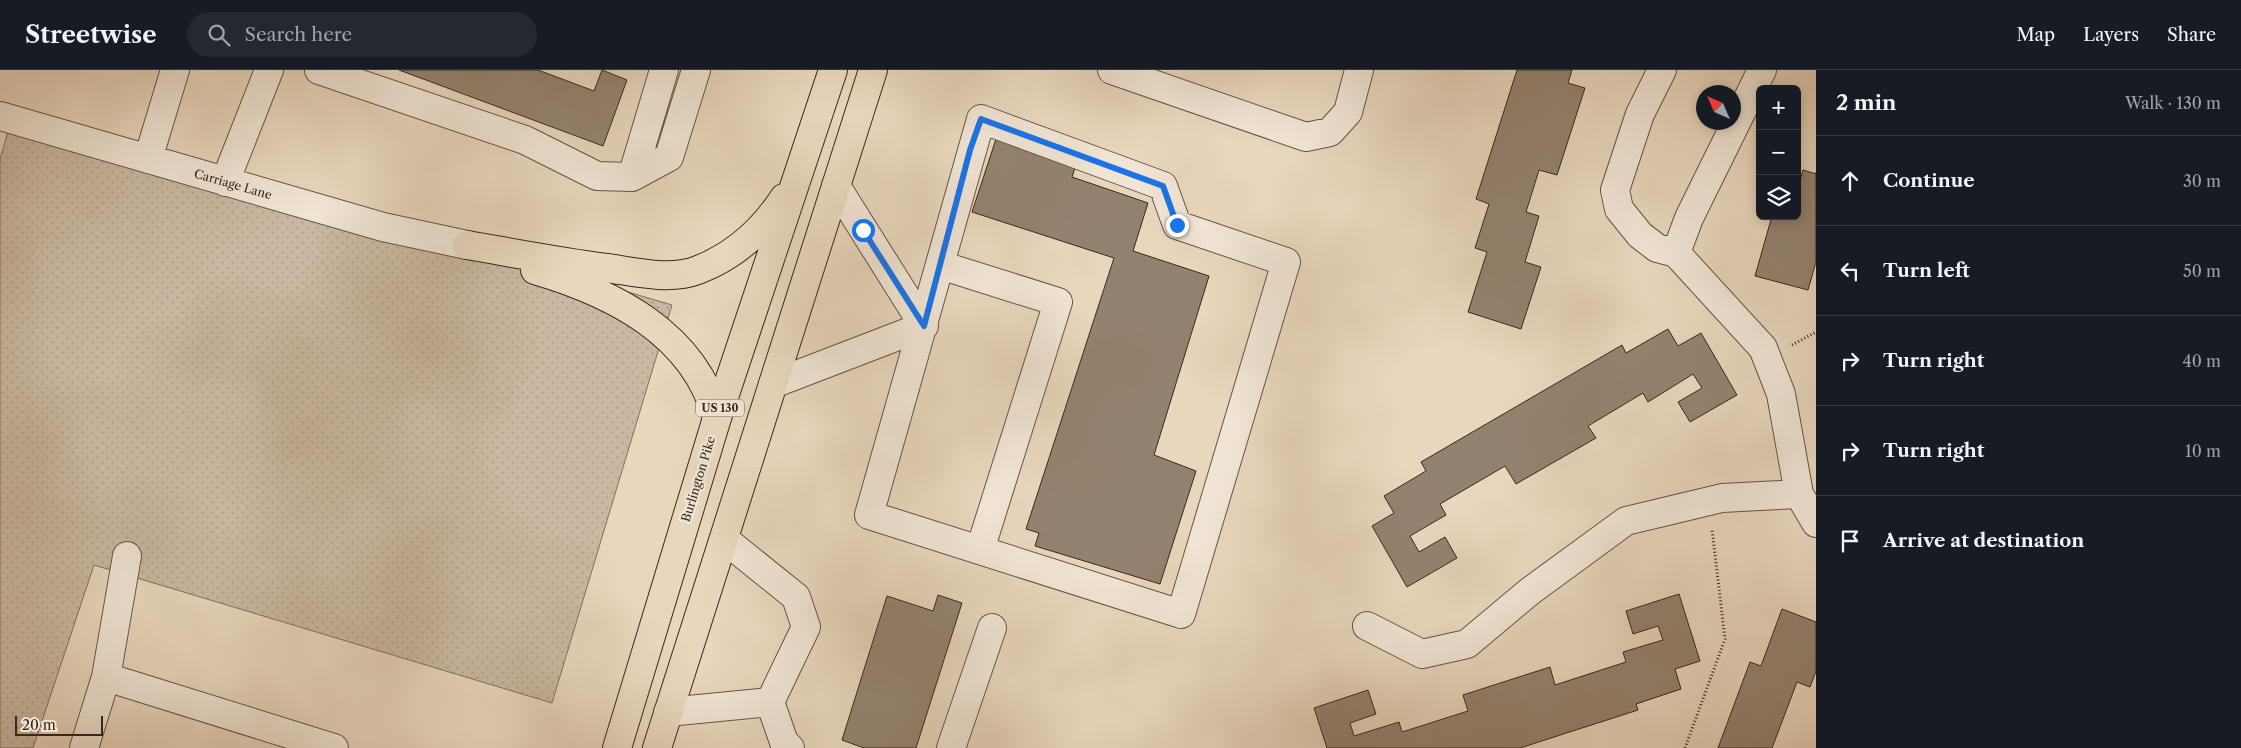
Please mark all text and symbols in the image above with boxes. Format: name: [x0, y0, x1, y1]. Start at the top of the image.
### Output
search box: [187, 12, 537, 57]
text: Streetwise: [25, 20, 157, 49]
icon: search: [205, 21, 233, 49]
text: Search here: [245, 23, 352, 46]
text: Map: [2017, 24, 2055, 46]
text: Layers: [2083, 24, 2139, 46]
text: Share: [2167, 24, 2216, 46]
north arrow: [1696, 85, 1741, 130]
map controls: [1756, 85, 1801, 220]
button: +: [1756, 85, 1801, 130]
text: 2 min: [1836, 90, 1896, 115]
text: Walk · 130 m: [2125, 93, 2221, 113]
button: −: [1756, 130, 1801, 175]
street label: Carriage Lane: [192, 166, 274, 202]
icon: ahead: [1836, 167, 1864, 195]
text: Continue: [1883, 169, 1975, 192]
text: 30 m: [2183, 171, 2221, 191]
button: layers: [1756, 175, 1801, 220]
route end: [1166, 214, 1189, 237]
route start: [852, 219, 875, 242]
icon: left: [1836, 257, 1864, 285]
text: Turn left: [1883, 259, 1970, 282]
text: 50 m: [2183, 261, 2221, 281]
icon: right: [1836, 347, 1864, 375]
text: Turn right: [1883, 349, 1984, 372]
text: 40 m: [2182, 351, 2221, 371]
road number: US 130: [696, 399, 744, 416]
street label: Burlington Pike: [678, 434, 718, 524]
icon: right: [1836, 437, 1864, 465]
text: Turn right: [1883, 439, 1984, 462]
text: 10 m: [2185, 441, 2221, 461]
icon: arrive: [1836, 527, 1864, 555]
text: Arrive at destination: [1883, 529, 2084, 552]
scale bar: [15, 713, 102, 736]
text: 20 m: [22, 716, 56, 734]

